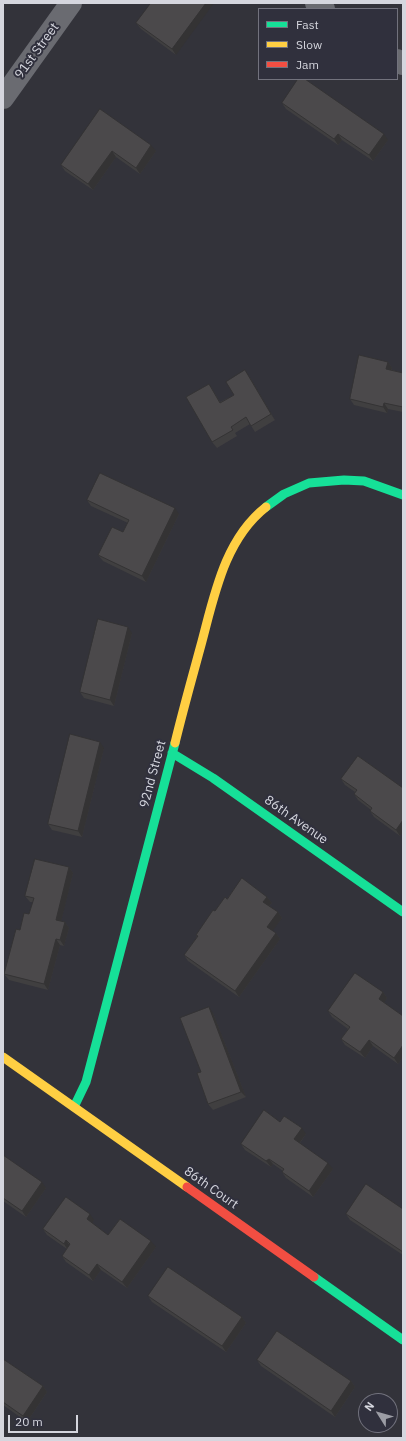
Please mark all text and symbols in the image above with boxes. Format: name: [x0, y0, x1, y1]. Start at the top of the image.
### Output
legend: [258, 8, 398, 80]
text: Fast: [296, 17, 319, 32]
street label: 91st Street: [12, 20, 62, 82]
text: Slow: [296, 37, 322, 52]
text: Jam: [296, 57, 319, 72]
street label: 92nd Street: [137, 739, 169, 809]
street label: 86th Avenue: [261, 792, 331, 848]
street label: 86th Court: [181, 1164, 241, 1212]
north arrow: [358, 1393, 398, 1433]
text: N: [361, 1399, 377, 1414]
scale bar: [10, 1407, 80, 1433]
text: 20 m: [15, 1414, 43, 1429]

